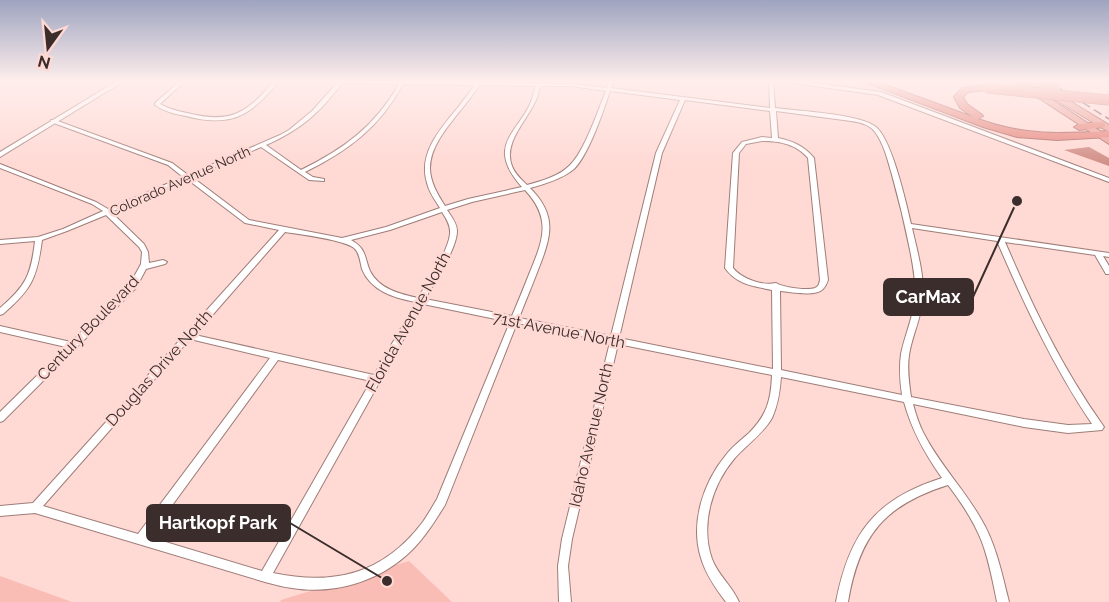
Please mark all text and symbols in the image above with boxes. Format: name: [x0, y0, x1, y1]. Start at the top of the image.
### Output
north arrow: [18, 18, 78, 78]
text: N: [36, 51, 53, 73]
street label: Colorado Avenue North: [107, 143, 253, 219]
street label: Florida Avenue North: [362, 249, 454, 395]
street label: Century Boulevard: [33, 272, 143, 384]
callout: CarMax: [884, 279, 973, 315]
text: CarMax: [896, 286, 961, 307]
street label: Douglas Drive North: [102, 306, 216, 430]
street label: 71st Avenue North: [491, 308, 627, 352]
street label: Idaho Avenue North: [565, 361, 617, 509]
callout: Hartkopf Park: [147, 505, 290, 541]
text: Hartkopf Park: [159, 512, 278, 533]

